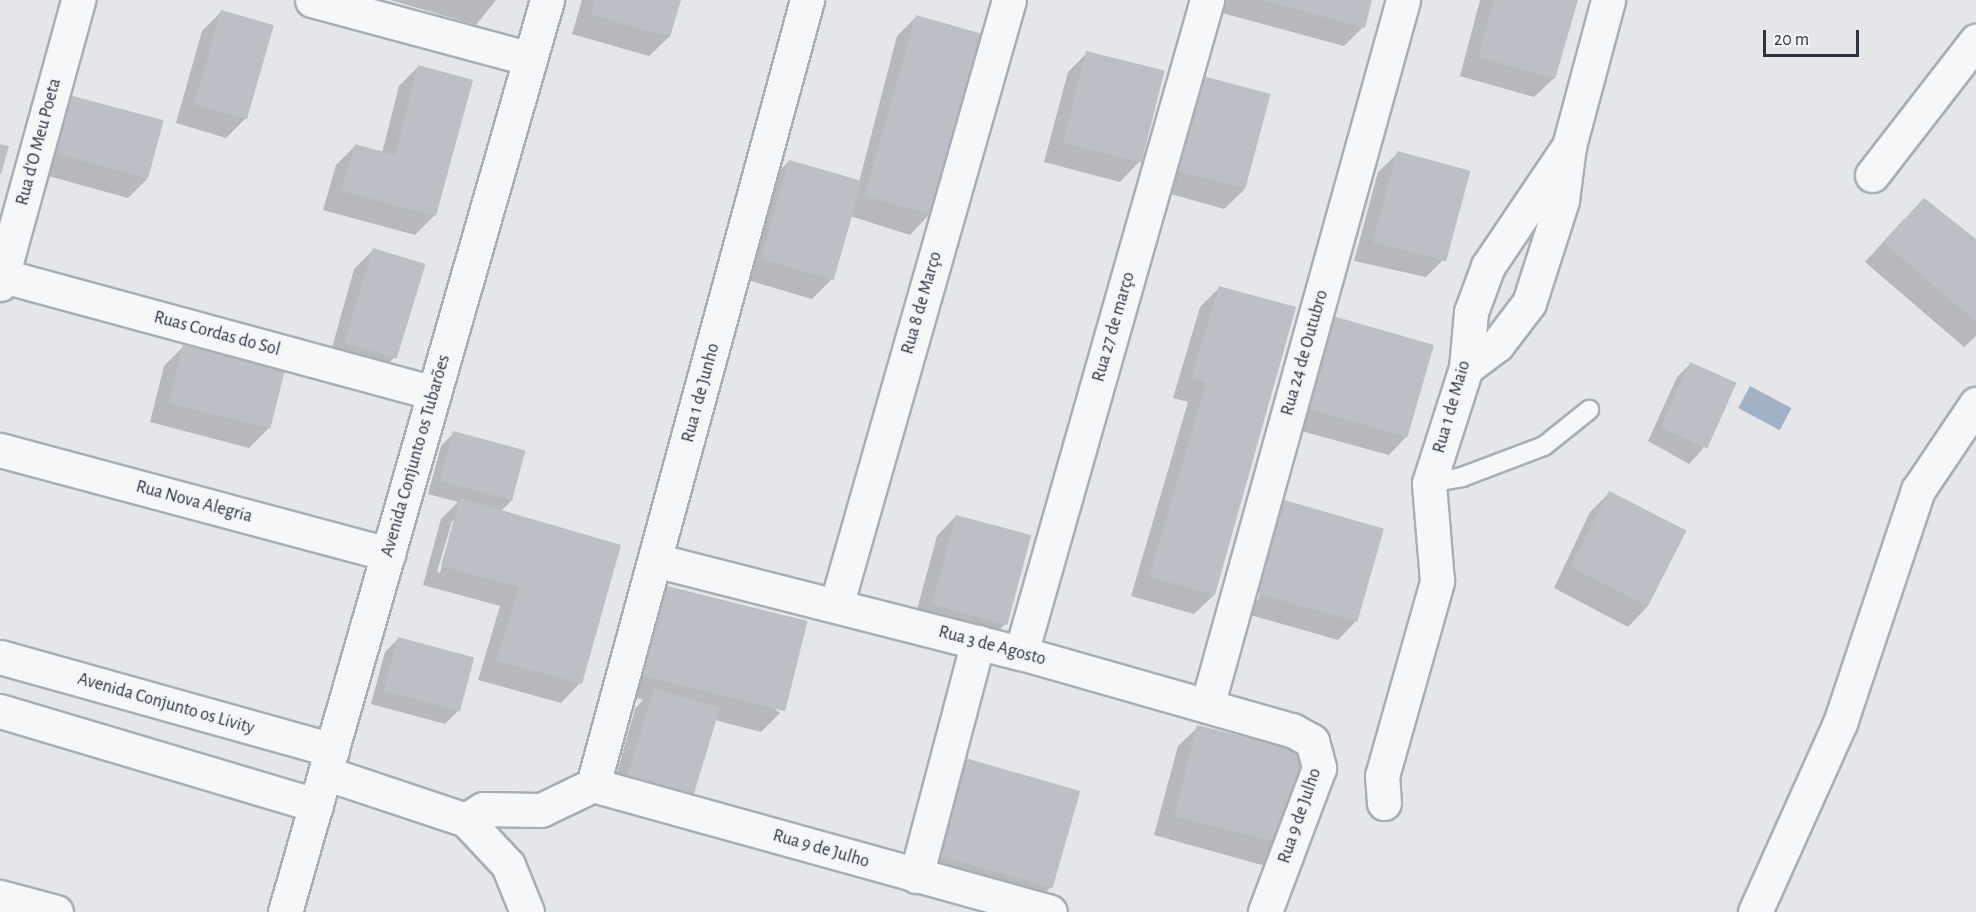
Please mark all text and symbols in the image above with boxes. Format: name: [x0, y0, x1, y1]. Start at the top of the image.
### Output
scale bar: [1766, 18, 1862, 56]
text: 20 m: [1774, 31, 1809, 49]
street label: Rua d'O Meu Poeta: [12, 76, 66, 208]
street label: Rua 8 de Março: [897, 249, 947, 357]
street label: Rua 27 de março: [1088, 269, 1140, 385]
street label: Rua 24 de Outubro: [1277, 288, 1333, 418]
street label: Ruas Cordas do Sol: [151, 307, 283, 361]
street label: Rua 1 de Junho: [677, 341, 725, 445]
street label: Avenida Conjunto os Tubarões: [377, 352, 455, 560]
street label: Rua 1 de Maio: [1428, 358, 1476, 456]
street label: Rua Nova Alegria: [134, 476, 254, 528]
street label: Rua 3 de Agosto: [936, 621, 1048, 671]
street label: Avenida Conjunto os Livity: [75, 668, 257, 740]
street label: Rua 9 de Julho: [1274, 766, 1326, 866]
street label: Rua 9 de Julho: [770, 825, 872, 873]

